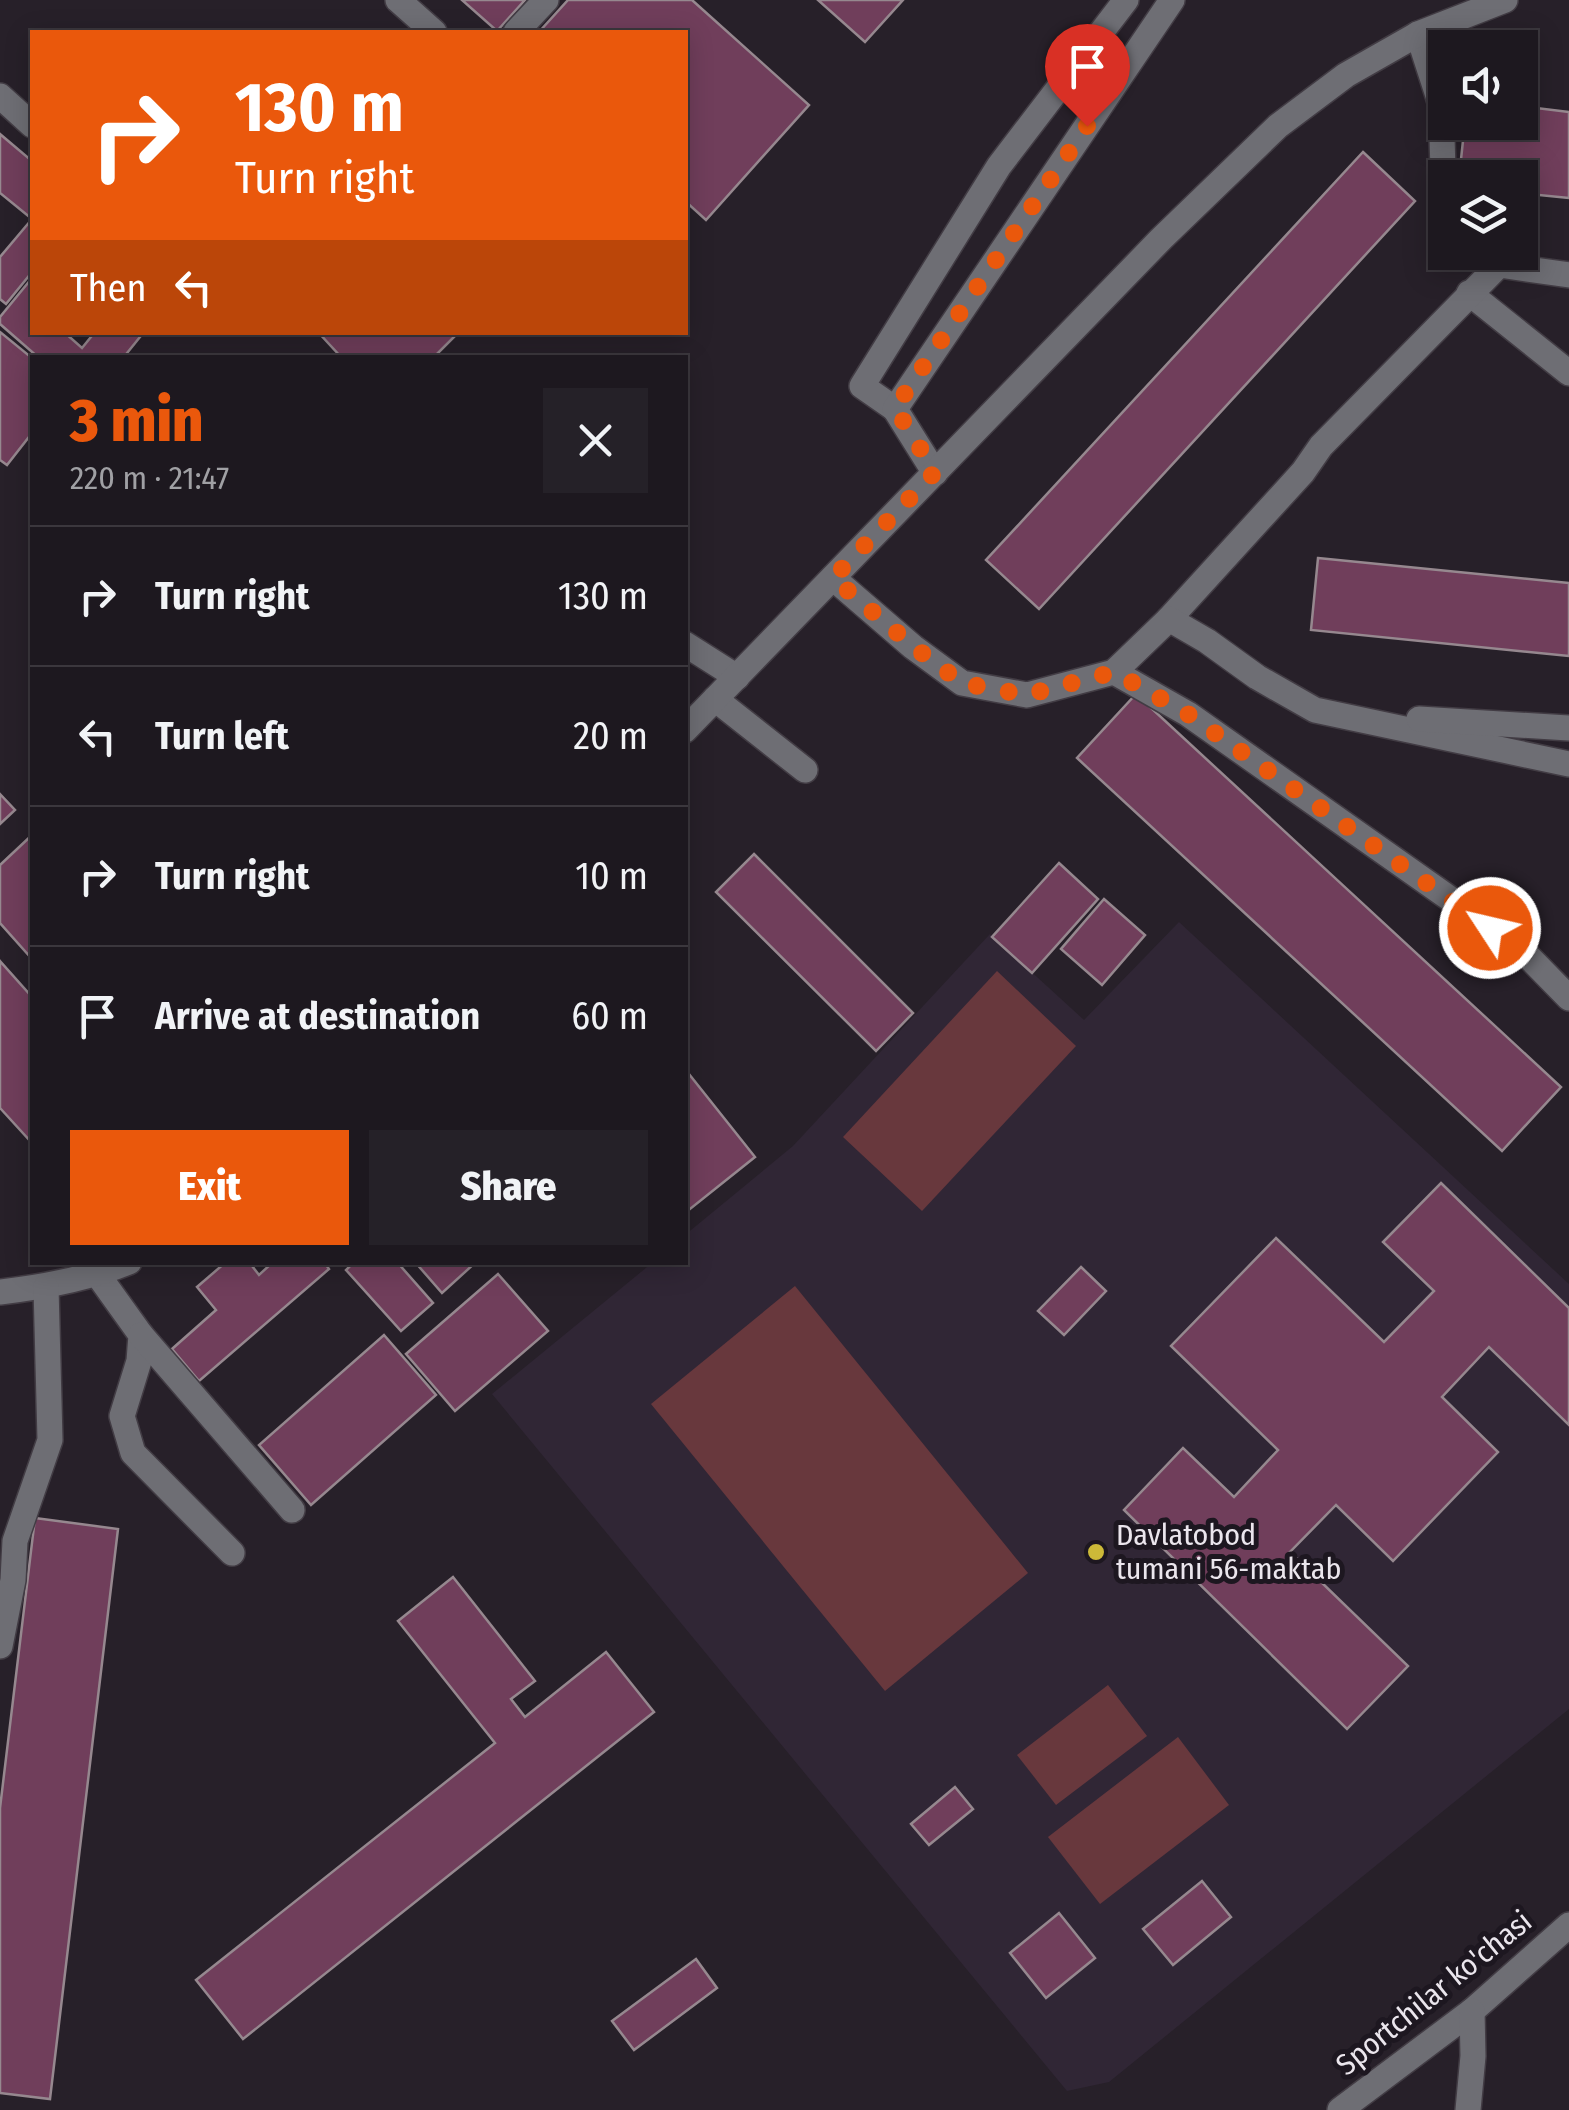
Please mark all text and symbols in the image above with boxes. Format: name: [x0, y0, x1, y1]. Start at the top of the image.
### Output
pin: [1045, 24, 1130, 127]
map controls: [1428, 30, 1538, 270]
button: sound: [1428, 30, 1538, 140]
icon: arrive: [1060, 39, 1115, 94]
text: 130 m: [235, 66, 404, 150]
icon: right: [70, 70, 200, 200]
text: Turn right: [235, 151, 414, 205]
button: layers: [1428, 160, 1538, 270]
icon: left: [166, 260, 221, 315]
text: Then: [70, 265, 146, 311]
text: 3 min: [70, 385, 203, 457]
button: close: [543, 388, 648, 493]
text: 220 m · 21:47: [70, 459, 229, 497]
icon: right: [70, 569, 125, 624]
text: Turn right: [155, 573, 309, 619]
text: 130 m: [558, 573, 648, 619]
icon: left: [70, 709, 125, 764]
text: Turn left: [155, 713, 289, 759]
text: 20 m: [573, 713, 648, 759]
icon: right: [70, 849, 125, 904]
text: Turn right: [155, 853, 309, 899]
text: 10 m: [575, 853, 648, 899]
position arrow: [1438, 876, 1542, 980]
icon: arrive: [70, 989, 125, 1044]
text: Arrive at destination: [155, 993, 480, 1039]
text: 60 m: [571, 993, 648, 1039]
button: Exit: [70, 1130, 349, 1245]
button: Share: [369, 1130, 648, 1245]
place label: Davlatobod tumani 56-maktab: [1116, 1517, 1341, 1587]
marker: Davlatobod tumani 56-maktab: [1085, 1541, 1107, 1563]
street label: Sportchilar ko'chasi: [1329, 1903, 1539, 2083]

